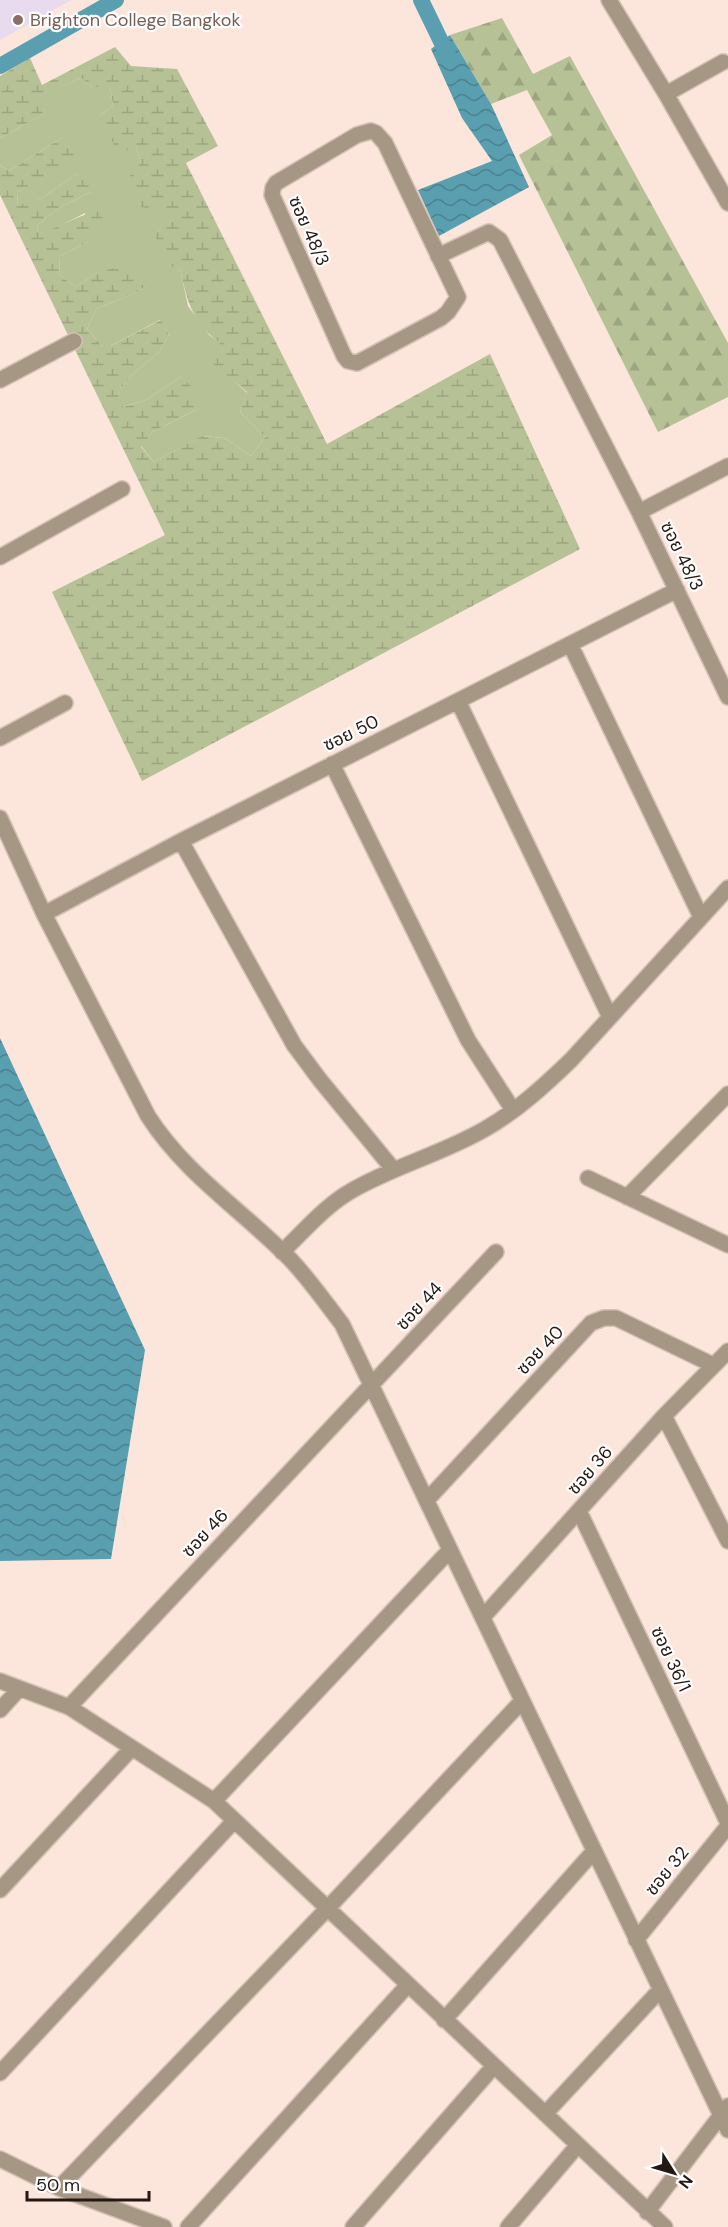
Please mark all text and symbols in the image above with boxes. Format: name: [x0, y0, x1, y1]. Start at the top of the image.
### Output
place label: Brighton College Bangkok: [30, 8, 241, 32]
marker: Brighton College Bangkok: [11, 13, 25, 27]
street label: ซอย 48/3: [283, 192, 335, 270]
street label: ซอย 48/3: [655, 517, 709, 595]
street label: ซอย 50: [319, 709, 383, 757]
street label: ซอย 44: [391, 1277, 447, 1335]
street label: ซอย 40: [511, 1320, 569, 1380]
street label: ซอย 36: [562, 1440, 618, 1500]
street label: ซอย 46: [176, 1504, 234, 1562]
street label: ซอย 36/1: [645, 1622, 697, 1696]
street label: ซอย 32: [640, 1841, 694, 1901]
north arrow: [644, 2143, 704, 2203]
scale bar: [27, 2164, 148, 2202]
text: N: [674, 2171, 697, 2193]
text: 50 m: [36, 2173, 80, 2197]

